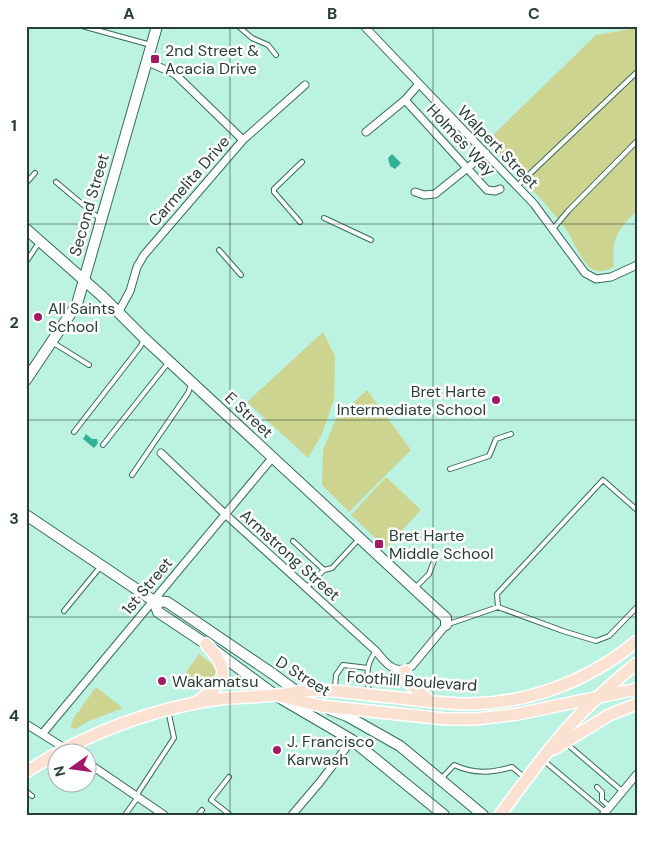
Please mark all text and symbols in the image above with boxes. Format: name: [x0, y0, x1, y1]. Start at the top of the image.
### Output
text: A: [123, 3, 135, 24]
text: B: [327, 3, 337, 24]
text: C: [528, 3, 540, 24]
place label: 2nd Street & Acacia Drive: [165, 40, 259, 79]
marker: 2nd Street & Acacia Drive: [149, 53, 161, 65]
street label: Holmes Way: [422, 99, 500, 181]
street label: Walpert Street: [453, 101, 543, 193]
text: 1: [11, 115, 17, 136]
street label: Carmelita Drive: [144, 131, 234, 231]
street label: Second Street: [64, 151, 114, 259]
place label: All Saints School: [48, 298, 115, 337]
marker: All Saints School: [32, 311, 44, 323]
text: 2: [9, 312, 19, 333]
place label: Bret Harte Intermediate School: [337, 381, 486, 420]
street label: E Street: [220, 387, 278, 443]
marker: Bret Harte Intermediate School: [490, 394, 502, 406]
street label: Armstrong Street: [236, 505, 344, 605]
text: 3: [9, 508, 19, 529]
place label: Bret Harte Middle School: [389, 525, 493, 564]
marker: Bret Harte Middle School: [373, 538, 385, 550]
street label: 1st Street: [117, 553, 177, 619]
street label: D Street: [272, 651, 334, 701]
street label: Foothill Boulevard: [346, 666, 478, 696]
place label: Wakamatsu: [172, 671, 258, 692]
marker: Wakamatsu: [156, 675, 168, 687]
text: 4: [9, 705, 19, 726]
place label: J. Francisco Karwash: [287, 731, 374, 770]
north arrow: [48, 744, 98, 794]
marker: J. Francisco Karwash: [271, 744, 283, 756]
text: N: [49, 764, 69, 778]

